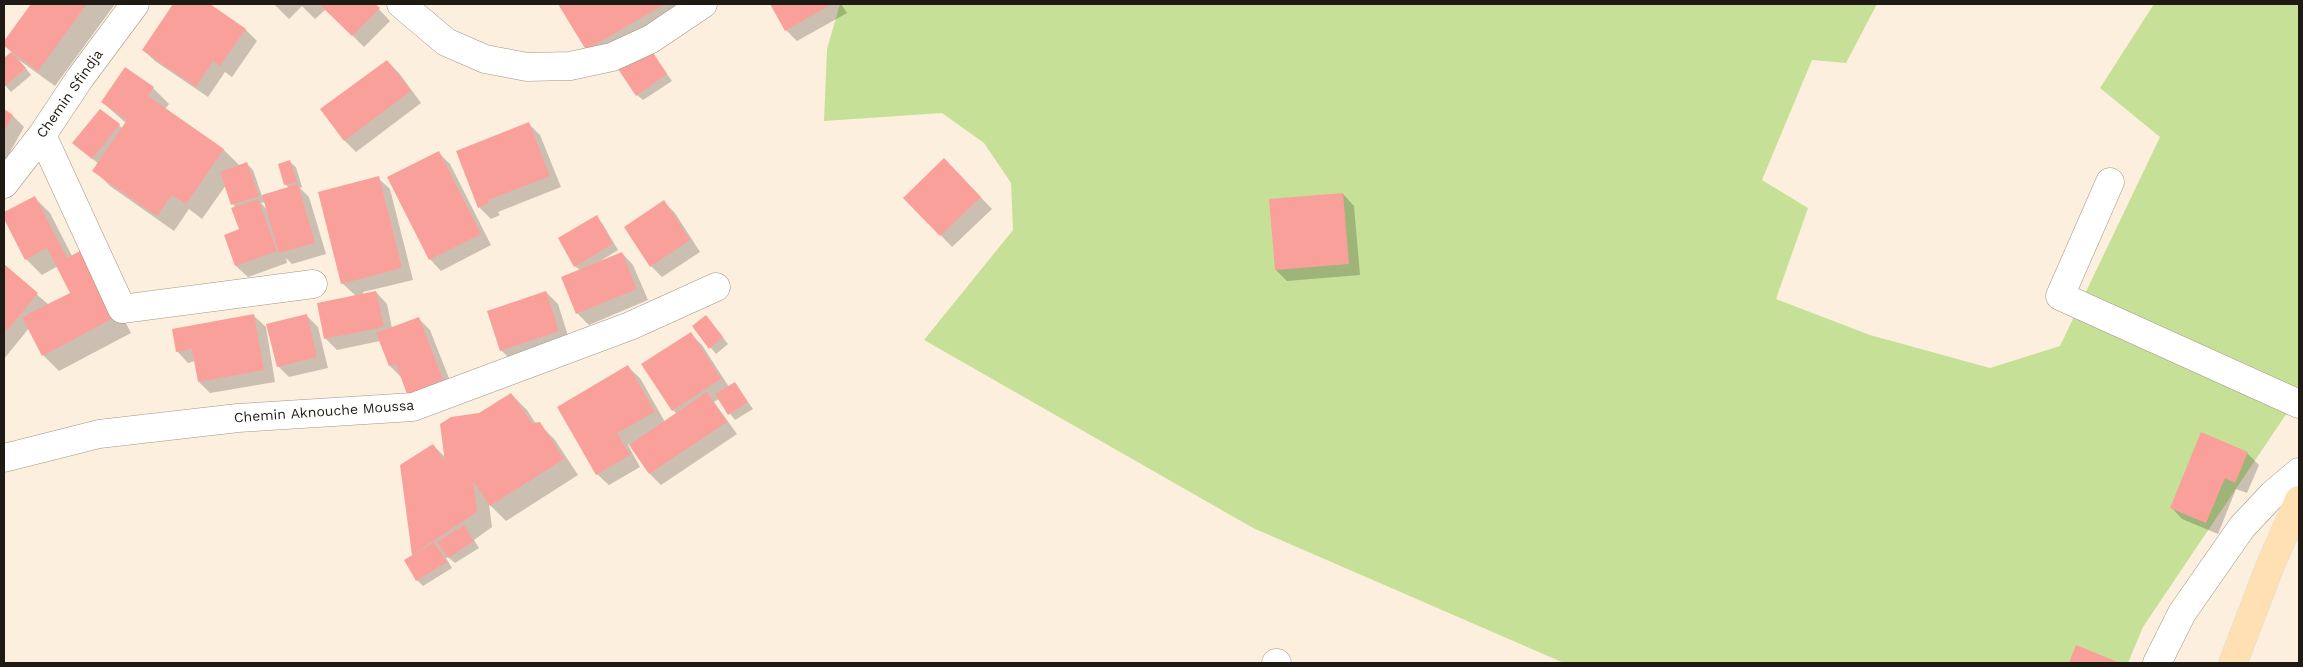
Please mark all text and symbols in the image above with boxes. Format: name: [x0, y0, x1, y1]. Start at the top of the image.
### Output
street label: Chemin Sfindja: [33, 47, 107, 141]
street label: Chemin Aknouche Moussa: [233, 397, 415, 427]

